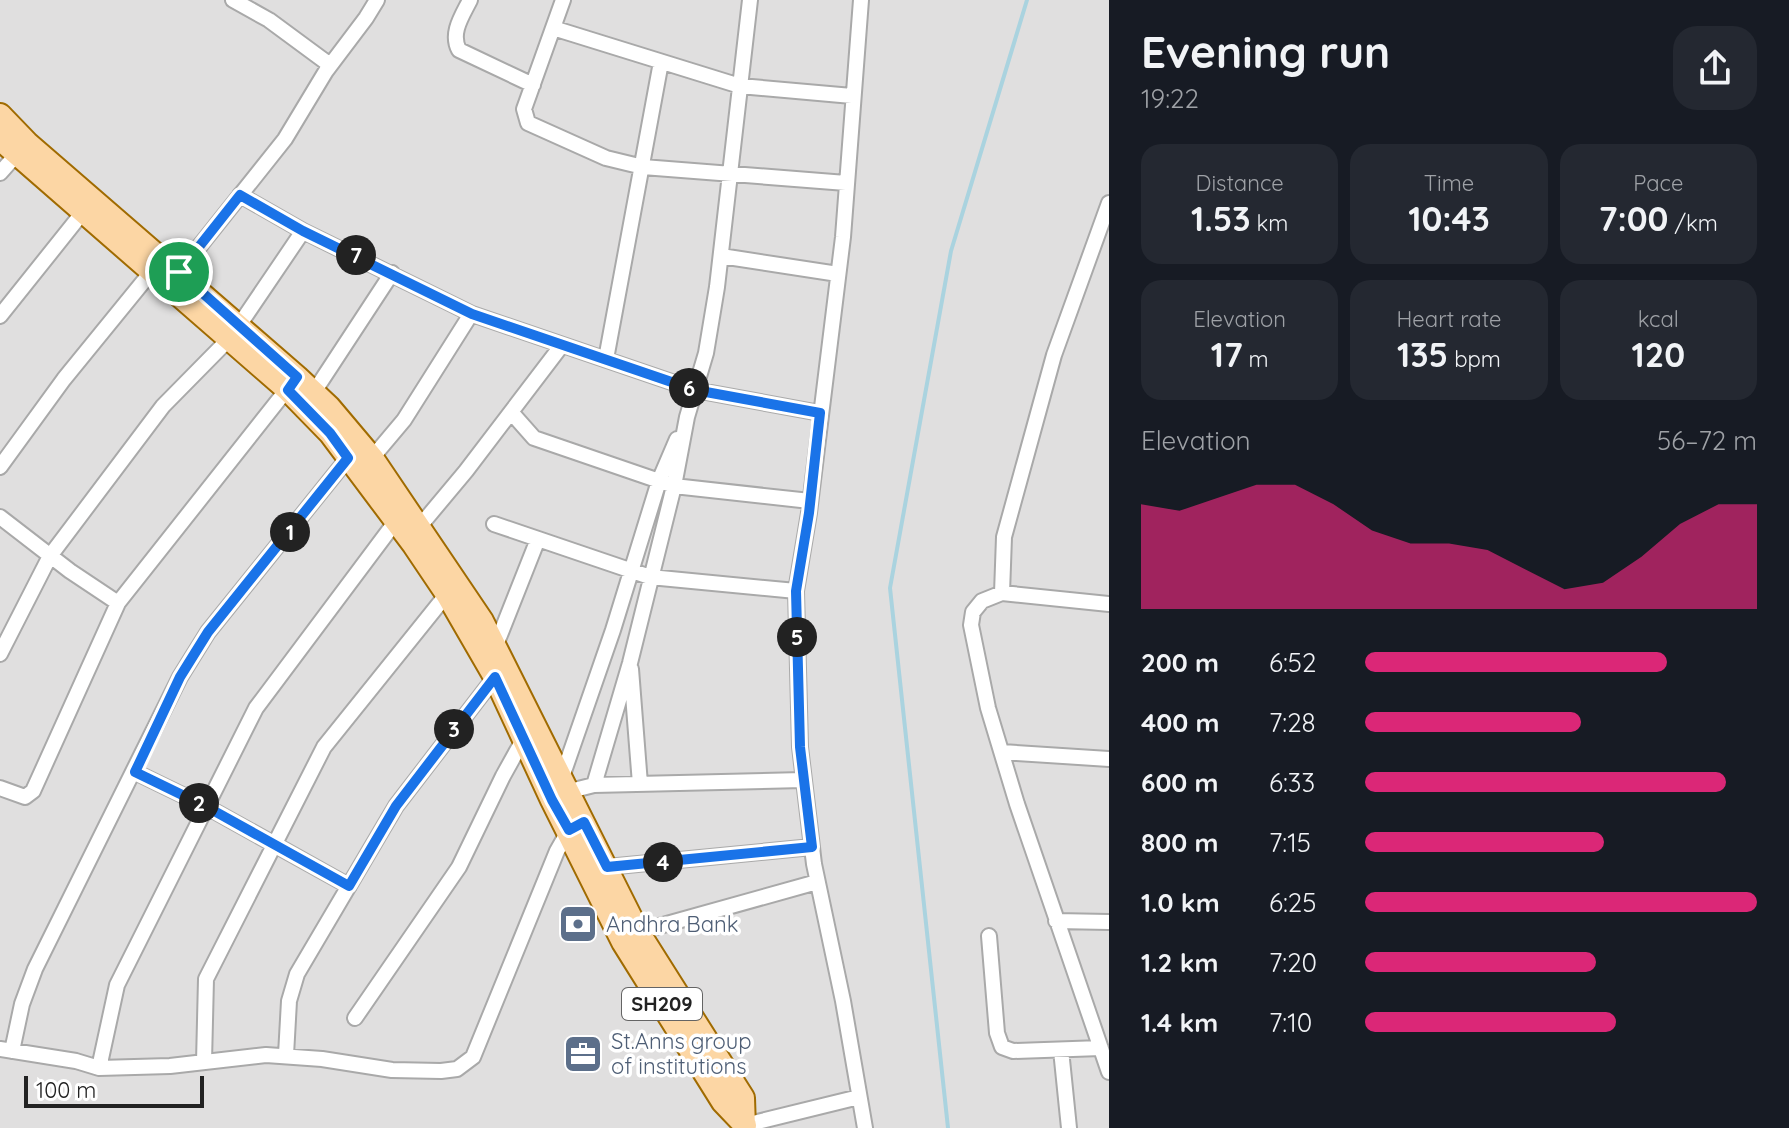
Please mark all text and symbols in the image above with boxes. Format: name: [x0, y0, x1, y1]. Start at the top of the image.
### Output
text: Evening run: [1141, 24, 1390, 79]
button: share: [1673, 26, 1757, 110]
text: 19:22: [1141, 82, 1199, 115]
text: Distance: [1196, 169, 1284, 197]
text: Time: [1424, 169, 1474, 197]
text: Pace: [1633, 169, 1683, 197]
text: 1.53: [1191, 197, 1251, 240]
text: 10:43: [1408, 197, 1490, 240]
text: 7:00: [1599, 197, 1669, 240]
text: km: [1251, 209, 1288, 237]
text: /km: [1669, 209, 1718, 237]
pin: 7: [336, 235, 376, 275]
pin: [145, 238, 213, 306]
text: 7: [350, 241, 362, 269]
icon: arrive: [157, 250, 201, 294]
text: Elevation: [1193, 305, 1286, 333]
text: Heart rate: [1397, 305, 1501, 333]
text: kcal: [1638, 305, 1679, 333]
text: 17: [1211, 333, 1243, 376]
text: 135: [1397, 333, 1448, 376]
text: 120: [1632, 333, 1685, 376]
text: m: [1243, 345, 1269, 373]
text: bpm: [1448, 345, 1501, 373]
pin: 6: [669, 368, 709, 408]
text: 6: [683, 374, 695, 402]
text: Elevation: [1141, 424, 1251, 457]
text: 56–72 m: [1657, 424, 1757, 457]
pin: 1: [270, 512, 310, 552]
text: 1: [286, 518, 294, 546]
pin: 5: [777, 617, 817, 657]
text: 5: [791, 623, 803, 651]
text: 200 m: [1141, 646, 1219, 679]
text: 6:52: [1269, 646, 1316, 679]
text: 400 m: [1141, 706, 1219, 739]
text: 7:28: [1269, 706, 1316, 739]
pin: 3: [434, 709, 474, 749]
text: 3: [448, 715, 460, 743]
text: 600 m: [1141, 766, 1219, 799]
text: 6:33: [1269, 766, 1315, 799]
pin: 2: [179, 783, 219, 823]
text: 2: [193, 789, 205, 817]
text: 800 m: [1141, 826, 1218, 859]
text: 7:15: [1269, 826, 1311, 859]
pin: 4: [643, 842, 683, 882]
text: 4: [657, 848, 669, 876]
text: 1.0 km: [1141, 886, 1220, 919]
text: 6:25: [1269, 886, 1316, 919]
bank icon: Andhra Bank: [557, 903, 599, 945]
place label: Andhra Bank: [606, 910, 738, 938]
text: 1.2 km: [1141, 946, 1218, 979]
text: 7:20: [1269, 946, 1317, 979]
road number: SH209: [622, 988, 702, 1020]
text: 1.4 km: [1141, 1006, 1218, 1039]
text: 7:10: [1269, 1006, 1312, 1039]
place label: St.Anns group of institutions: [611, 1027, 752, 1080]
office icon: St.Anns group of institutions: [562, 1033, 604, 1075]
scale bar: [24, 1072, 204, 1108]
text: 100 m: [36, 1076, 96, 1104]

